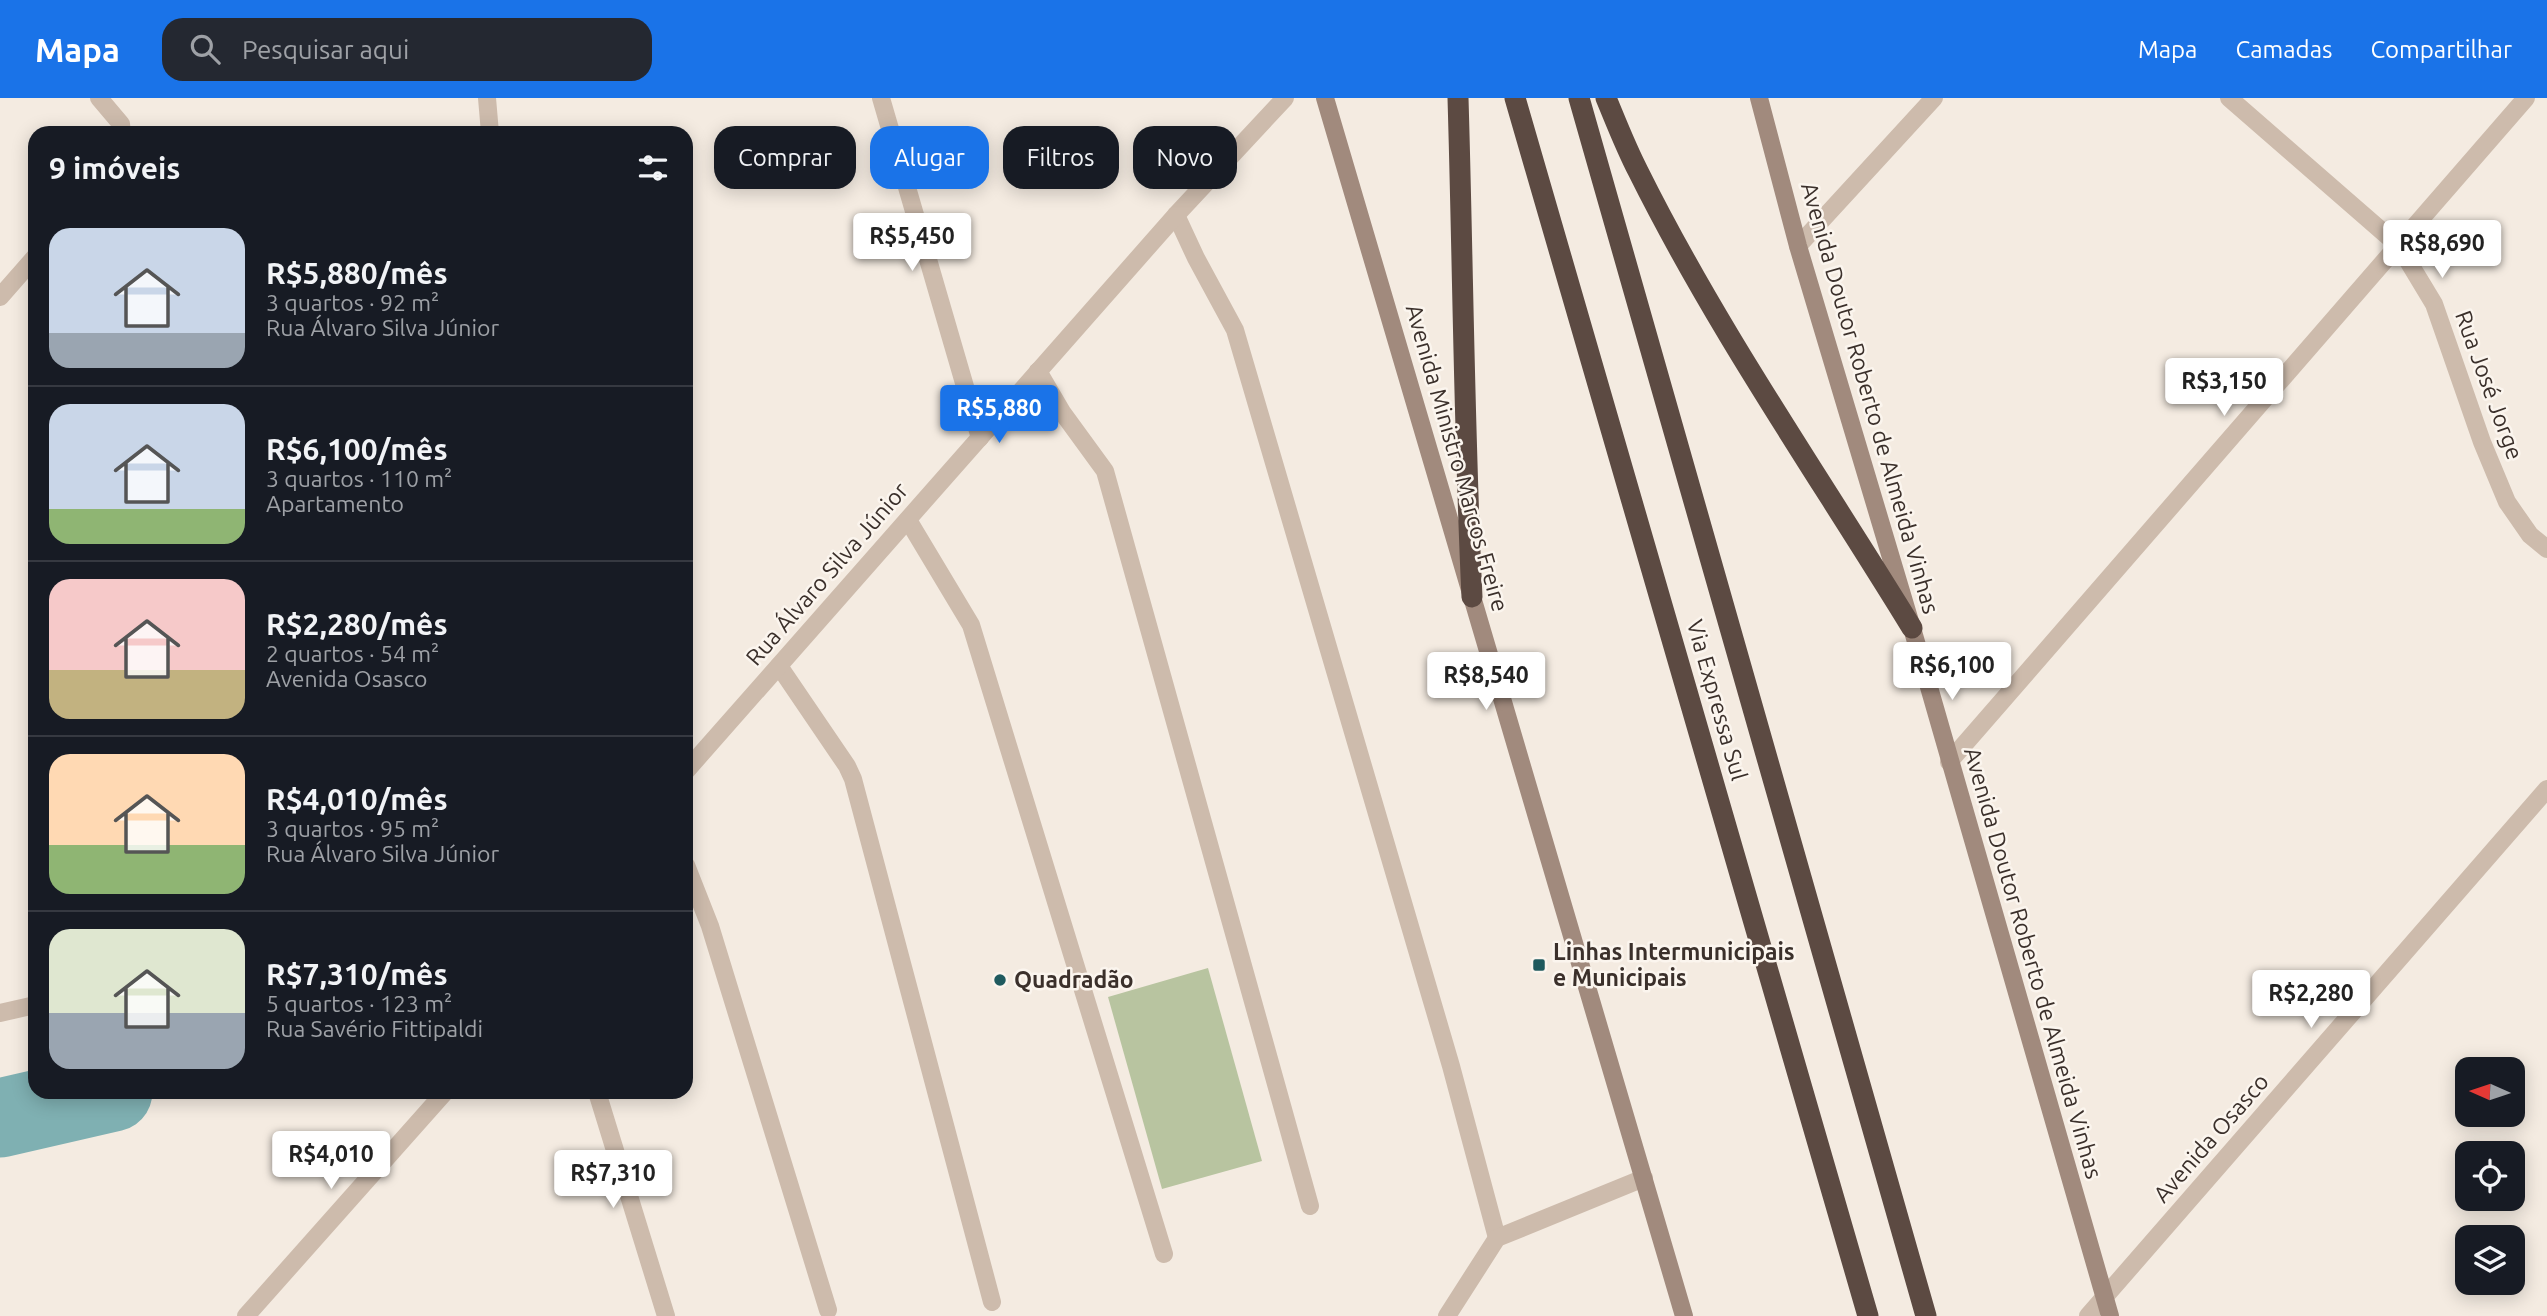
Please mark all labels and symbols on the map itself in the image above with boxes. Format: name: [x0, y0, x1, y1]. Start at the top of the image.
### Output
street label: Avenida Doutor Roberto de Almeida Vinhas: [1797, 179, 1944, 616]
pin: R$5,450: [847, 214, 977, 273]
pin: R$8,690: [2377, 220, 2507, 280]
street label: Avenida Ministro Marcos Freire: [1402, 301, 1513, 614]
street label: Rua José Jorge: [2451, 307, 2528, 463]
pin: R$3,150: [2159, 358, 2289, 418]
pin: R$5,880: [934, 386, 1064, 445]
street label: Rua Álvaro Silva Júnior: [740, 477, 913, 670]
street label: Via Expressa Sul: [1683, 617, 1752, 783]
pin: R$6,100: [1887, 642, 2017, 702]
pin: R$8,540: [1421, 652, 1551, 712]
street label: Avenida Doutor Roberto de Almeida Vinhas: [1960, 744, 2107, 1181]
place label: Linhas Intermunicipais e Municipais: [1553, 939, 1795, 990]
marker: Linhas Intermunicipais e Municipais: [1531, 957, 1547, 973]
place label: Quadradão: [1014, 967, 1134, 992]
pin: R$2,280: [2246, 970, 2376, 1030]
marker: Quadradão: [992, 972, 1008, 988]
north arrow: [2455, 1057, 2525, 1127]
street label: Avenida Osasco: [2148, 1069, 2273, 1207]
pin: R$4,010: [266, 1132, 396, 1191]
pin: R$7,310: [548, 1150, 678, 1210]

